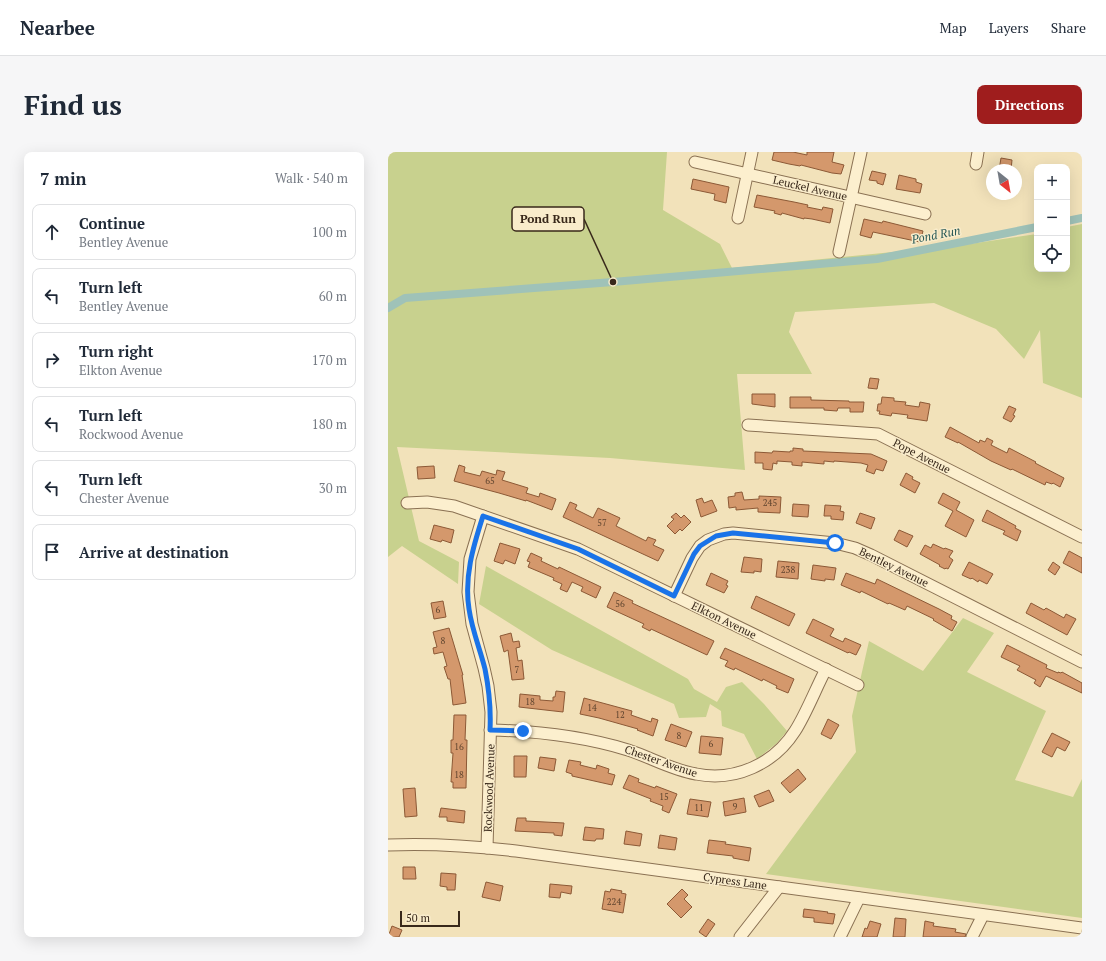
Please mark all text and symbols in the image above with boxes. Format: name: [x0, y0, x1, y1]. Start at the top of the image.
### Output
text: Nearbee: [20, 15, 95, 40]
text: Map: [940, 18, 967, 37]
text: Layers: [989, 18, 1029, 37]
text: Share: [1051, 18, 1086, 37]
button: Directions: [977, 85, 1082, 124]
text: Find us: [24, 86, 122, 123]
north arrow: [986, 164, 1022, 200]
map controls: [1034, 164, 1070, 272]
button: +: [1034, 164, 1070, 200]
text: 7 min: [40, 167, 87, 190]
text: Walk · 540 m: [275, 169, 348, 187]
street label: Leuckel Avenue: [771, 173, 849, 203]
button: −: [1034, 200, 1070, 236]
callout: Pond Run: [512, 207, 584, 231]
text: Pond Run: [520, 211, 576, 226]
text: Continue: [79, 213, 145, 233]
icon: ahead: [41, 221, 63, 243]
water label: Pond Run: [909, 222, 962, 247]
text: 100 m: [312, 223, 347, 241]
text: Bentley Avenue: [79, 233, 168, 251]
button: locate: [1034, 236, 1070, 272]
text: Turn left: [79, 277, 143, 297]
icon: left: [41, 285, 63, 307]
text: 60 m: [319, 287, 347, 305]
text: Bentley Avenue: [79, 297, 168, 315]
text: Turn right: [79, 341, 154, 361]
icon: right: [41, 349, 63, 371]
text: 170 m: [312, 351, 347, 369]
text: Elkton Avenue: [79, 361, 162, 379]
text: Turn left: [79, 405, 143, 425]
icon: left: [41, 413, 63, 435]
text: 180 m: [312, 415, 347, 433]
text: Rockwood Avenue: [79, 425, 183, 443]
street label: Pope Avenue: [891, 436, 953, 477]
text: Turn left: [79, 469, 143, 489]
house number: 65: [485, 475, 495, 487]
icon: left: [41, 477, 63, 499]
text: 30 m: [319, 479, 347, 497]
text: Chester Avenue: [79, 489, 169, 507]
house number: 245: [763, 497, 777, 509]
house number: 57: [597, 517, 607, 529]
route start: [826, 534, 844, 552]
icon: arrive: [41, 541, 63, 563]
text: Arrive at destination: [79, 542, 229, 562]
street label: Bentley Avenue: [857, 544, 931, 590]
house number: 238: [781, 564, 795, 576]
house number: 56: [615, 598, 625, 610]
street label: Elkton Avenue: [689, 598, 759, 642]
house number: 6: [436, 604, 441, 616]
house number: 8: [441, 635, 446, 647]
house number: 7: [515, 664, 520, 676]
house number: 18: [525, 696, 535, 708]
house number: 14: [587, 702, 597, 714]
house number: 12: [615, 709, 625, 721]
route end: [514, 722, 532, 740]
house number: 8: [677, 730, 682, 742]
house number: 6: [709, 738, 714, 750]
house number: 16: [454, 741, 464, 753]
street label: Chester Avenue: [623, 742, 700, 780]
street label: Rockwood Avenue: [480, 743, 498, 832]
house number: 18: [454, 769, 464, 781]
house number: 15: [659, 791, 669, 803]
house number: 9: [733, 801, 738, 813]
house number: 11: [694, 802, 704, 814]
street label: Cypress Lane: [702, 870, 768, 892]
house number: 224: [607, 896, 621, 908]
scale bar: [400, 909, 460, 928]
text: 50 m: [406, 911, 430, 925]

